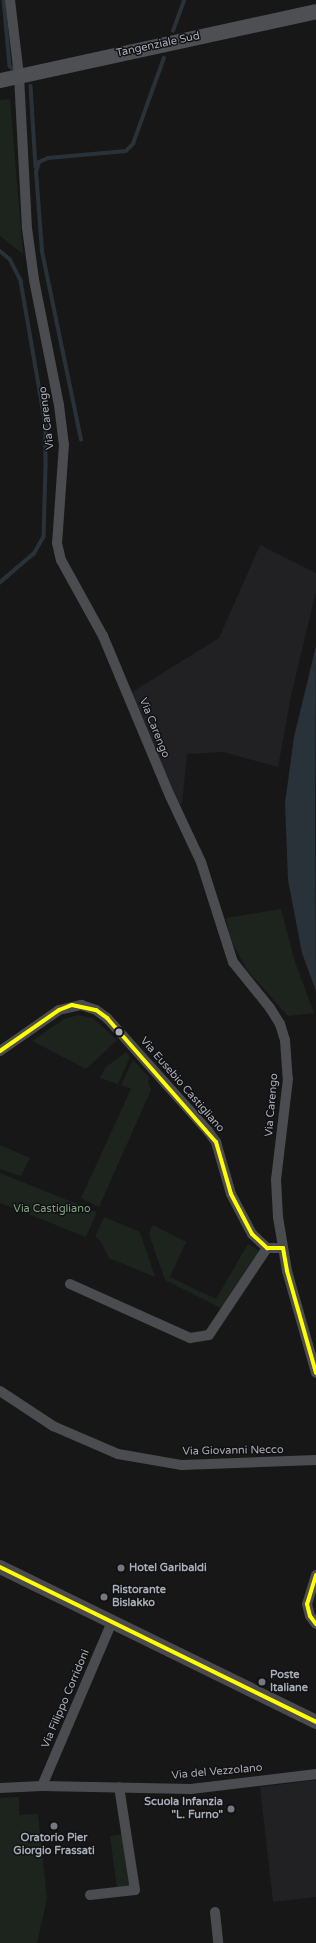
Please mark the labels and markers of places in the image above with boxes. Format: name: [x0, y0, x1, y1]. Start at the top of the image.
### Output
unlabelled marker: [114, 1027, 124, 1037]
place label: Hotel Garibaldi: [129, 1561, 207, 1575]
marker: Hotel Garibaldi: [116, 1563, 126, 1573]
place label: Ristorante Bislakko: [112, 1584, 166, 1610]
marker: Ristorante Bislakko: [99, 1592, 109, 1602]
place label: Poste Italiane: [270, 1669, 308, 1695]
marker: Poste Italiane: [257, 1677, 267, 1687]
place label: Scuola Infanzia "L. Furno": [144, 1796, 223, 1822]
marker: Scuola Infanzia "L. Furno": [226, 1804, 236, 1814]
marker: Oratorio Pier Giorgio Frassati: [49, 1821, 59, 1831]
place label: Oratorio Pier Giorgio Frassati: [13, 1832, 95, 1858]

